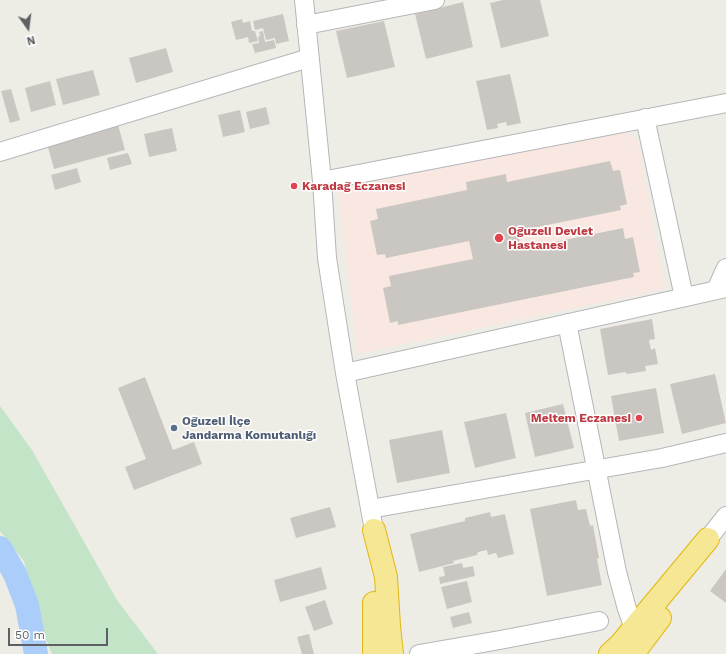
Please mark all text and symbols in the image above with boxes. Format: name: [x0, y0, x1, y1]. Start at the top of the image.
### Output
north arrow: [8, 8, 48, 48]
text: N: [25, 33, 37, 47]
place label: Karadağ Eczanesi: [302, 179, 406, 193]
marker: Karadağ Eczanesi: [289, 181, 299, 191]
place label: Oğuzeli Devlet Hastanesi: [508, 224, 593, 252]
marker: Oğuzeli Devlet Hastanesi: [493, 232, 505, 244]
place label: Meltem Eczanesi: [531, 411, 631, 425]
marker: Meltem Eczanesi: [634, 413, 644, 423]
place label: Oğuzeli İlçe Jandarma Komutanlığı: [182, 414, 316, 442]
marker: Oğuzeli İlçe Jandarma Komutanlığı: [169, 423, 179, 433]
scale bar: [10, 620, 110, 646]
text: 50 m: [15, 628, 45, 642]

